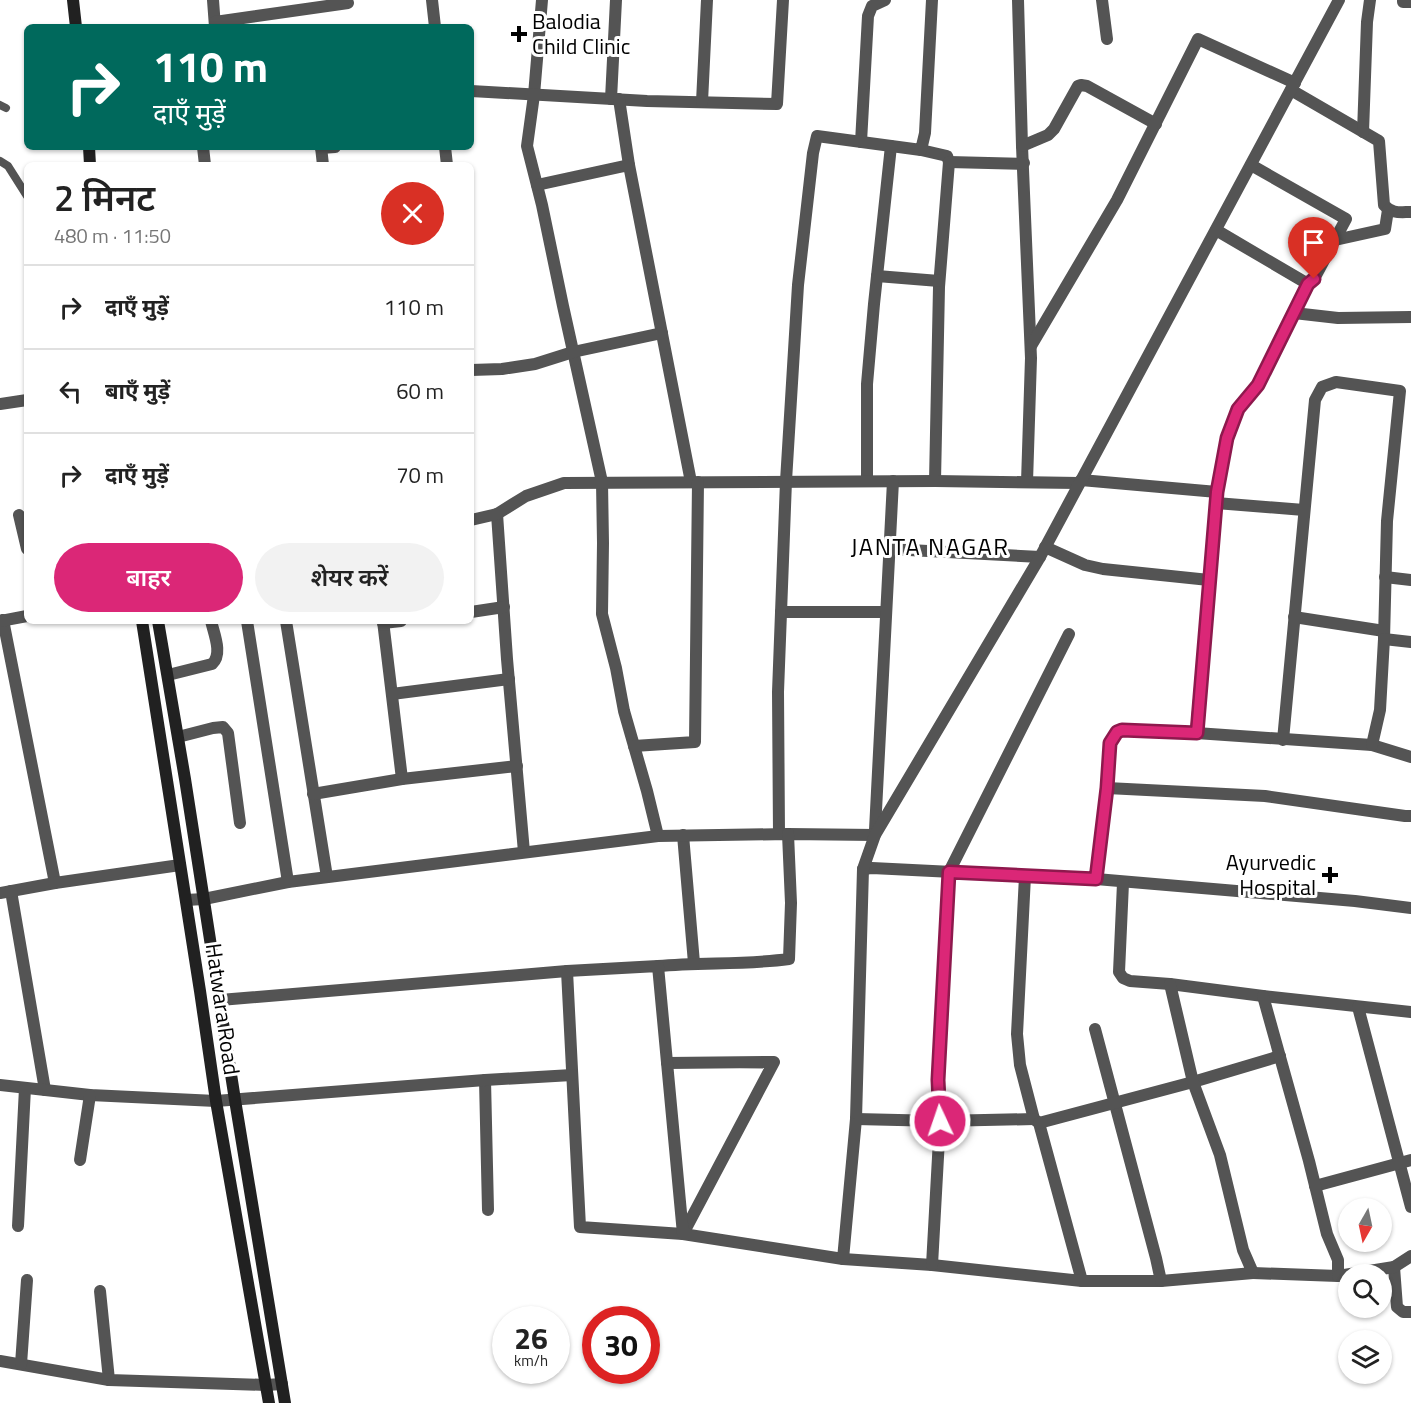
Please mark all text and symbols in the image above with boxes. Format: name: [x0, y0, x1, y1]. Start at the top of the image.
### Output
place label: Balodia Child Clinic: [532, 4, 630, 63]
marker: Balodia Child Clinic: [510, 25, 528, 43]
text: 110 m: [153, 34, 268, 98]
icon: right: [54, 48, 132, 126]
text: दाएँ मुड़ें: [153, 92, 226, 133]
text: 2 मिनट: [54, 170, 155, 225]
button: close: [381, 182, 444, 245]
pin: [1288, 217, 1339, 279]
text: 480 m · 11:50: [54, 220, 171, 251]
icon: arrive: [1297, 226, 1330, 259]
text: दाएँ मुड़ें: [105, 290, 169, 324]
text: 110 m: [384, 290, 444, 324]
icon: right: [54, 291, 87, 324]
text: बाएँ मुड़ें: [105, 374, 170, 408]
text: 60 m: [396, 374, 444, 408]
icon: left: [54, 375, 87, 408]
text: दाएँ मुड़ें: [105, 458, 169, 492]
text: 70 m: [396, 458, 444, 492]
icon: right: [54, 459, 87, 492]
district label: JANTA NAGAR: [850, 528, 1010, 564]
button: बाहर: [54, 543, 243, 612]
button: शेयर करें: [255, 543, 444, 612]
place label: Ayurvedic Hospital: [1226, 845, 1316, 904]
marker: Ayurvedic Hospital: [1321, 866, 1339, 884]
street label: Hatwara Road: [197, 941, 249, 1077]
position arrow: [908, 1089, 972, 1153]
north arrow: [1338, 1198, 1392, 1252]
map controls: [1338, 1198, 1392, 1384]
button: search: [1338, 1264, 1392, 1318]
speed limit sign: 30: [582, 1306, 660, 1384]
text: 26: [514, 1315, 548, 1361]
button: layers: [1338, 1330, 1392, 1384]
text: km/h: [514, 1349, 548, 1372]

